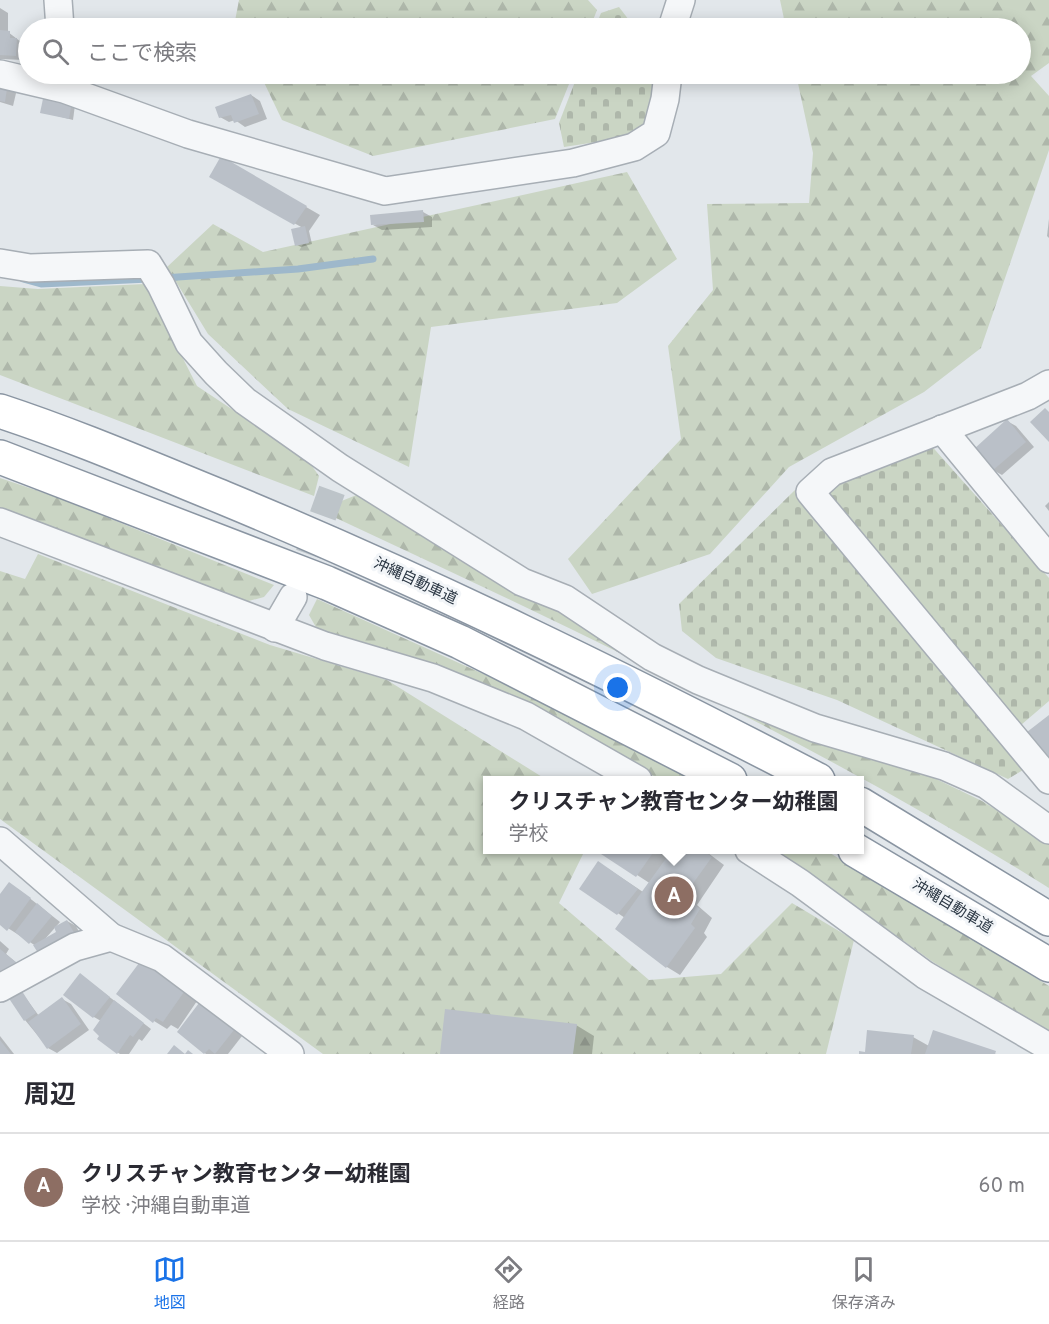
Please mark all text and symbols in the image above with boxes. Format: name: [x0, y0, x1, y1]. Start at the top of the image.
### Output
search box: [18, 18, 1031, 84]
icon: search: [39, 35, 72, 68]
text: ここで検索: [87, 41, 197, 68]
street label: 沖縄自動車道: [370, 554, 460, 610]
your location: [603, 673, 632, 702]
popup: [483, 776, 864, 854]
text: クリスチャン教育センター幼稚園: [509, 790, 838, 817]
text: 学校: [509, 822, 549, 848]
pin: A: [654, 874, 694, 918]
street label: 沖縄自動車道: [909, 876, 995, 938]
text: 周辺: [24, 1080, 76, 1113]
text: クリスチャン教育センター幼稚園: [81, 1162, 411, 1189]
text: A: [36, 1174, 51, 1200]
text: 60 m: [979, 1174, 1025, 1200]
text: 学校 · 沖縄自動車道: [81, 1194, 250, 1220]
tab: 地図: [153, 1253, 186, 1314]
tab: 経路: [492, 1253, 525, 1314]
tab: 保存済み: [832, 1253, 896, 1314]

